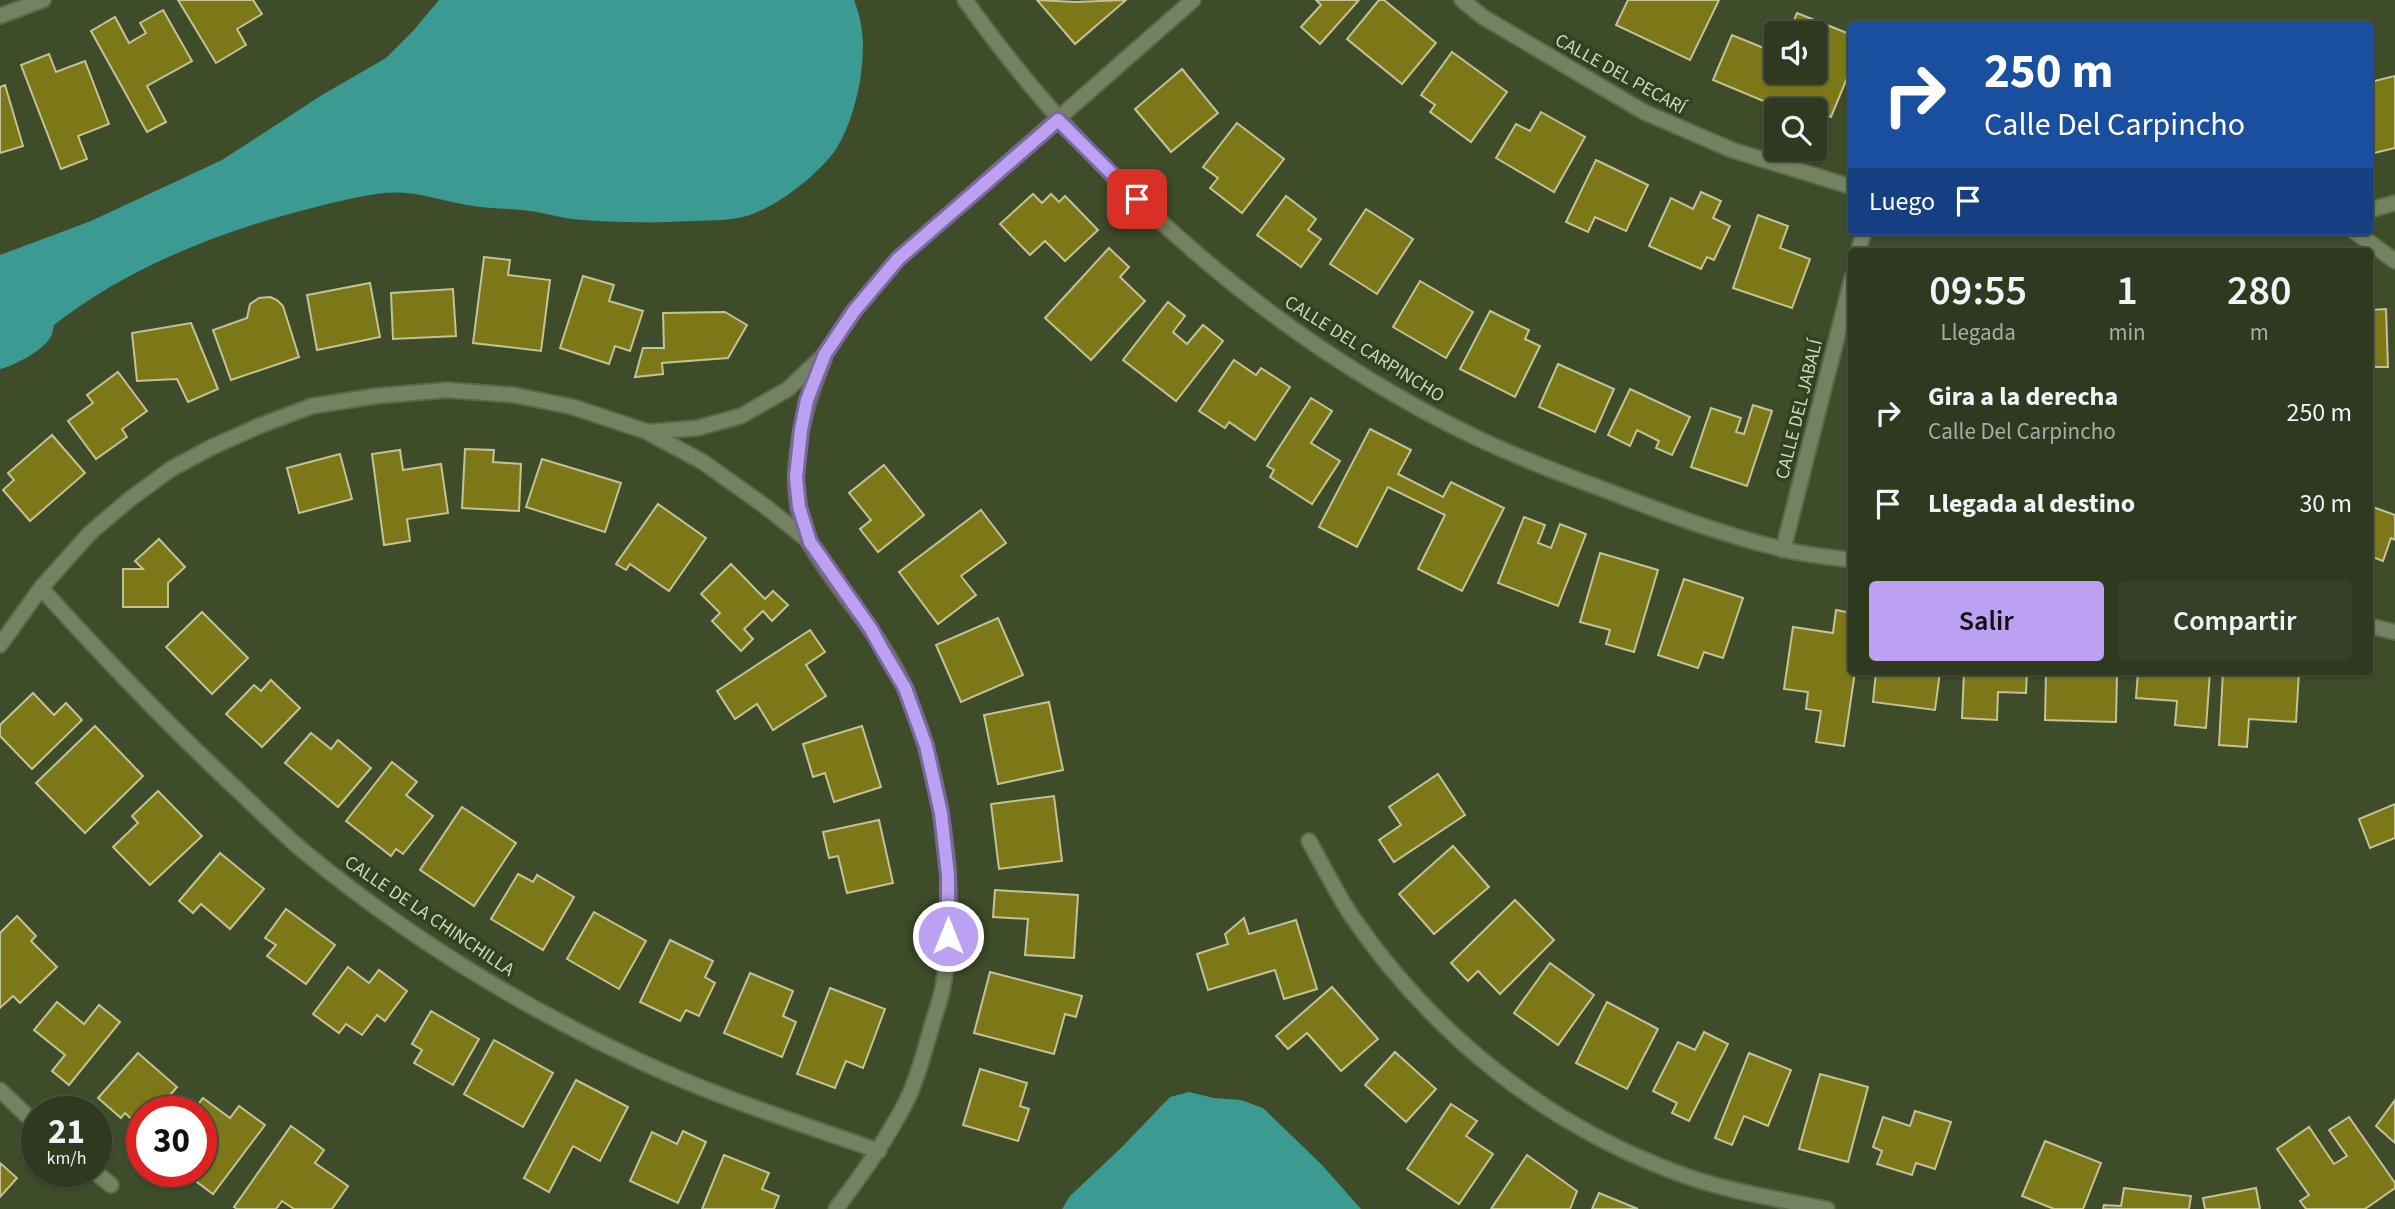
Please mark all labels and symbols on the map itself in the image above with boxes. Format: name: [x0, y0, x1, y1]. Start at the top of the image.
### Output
street label: CALLE DEL PECARÍ: [1550, 27, 1692, 122]
pin: [1107, 169, 1167, 229]
street label: CALLE DEL CARPINCHO: [1279, 289, 1449, 409]
street label: CALLE DEL JABALÍ: [1769, 336, 1830, 482]
street label: CALLE DE LA CHINCHILLA: [339, 849, 520, 984]
position arrow: [911, 899, 985, 973]
speed limit sign: 30: [126, 1096, 217, 1187]

